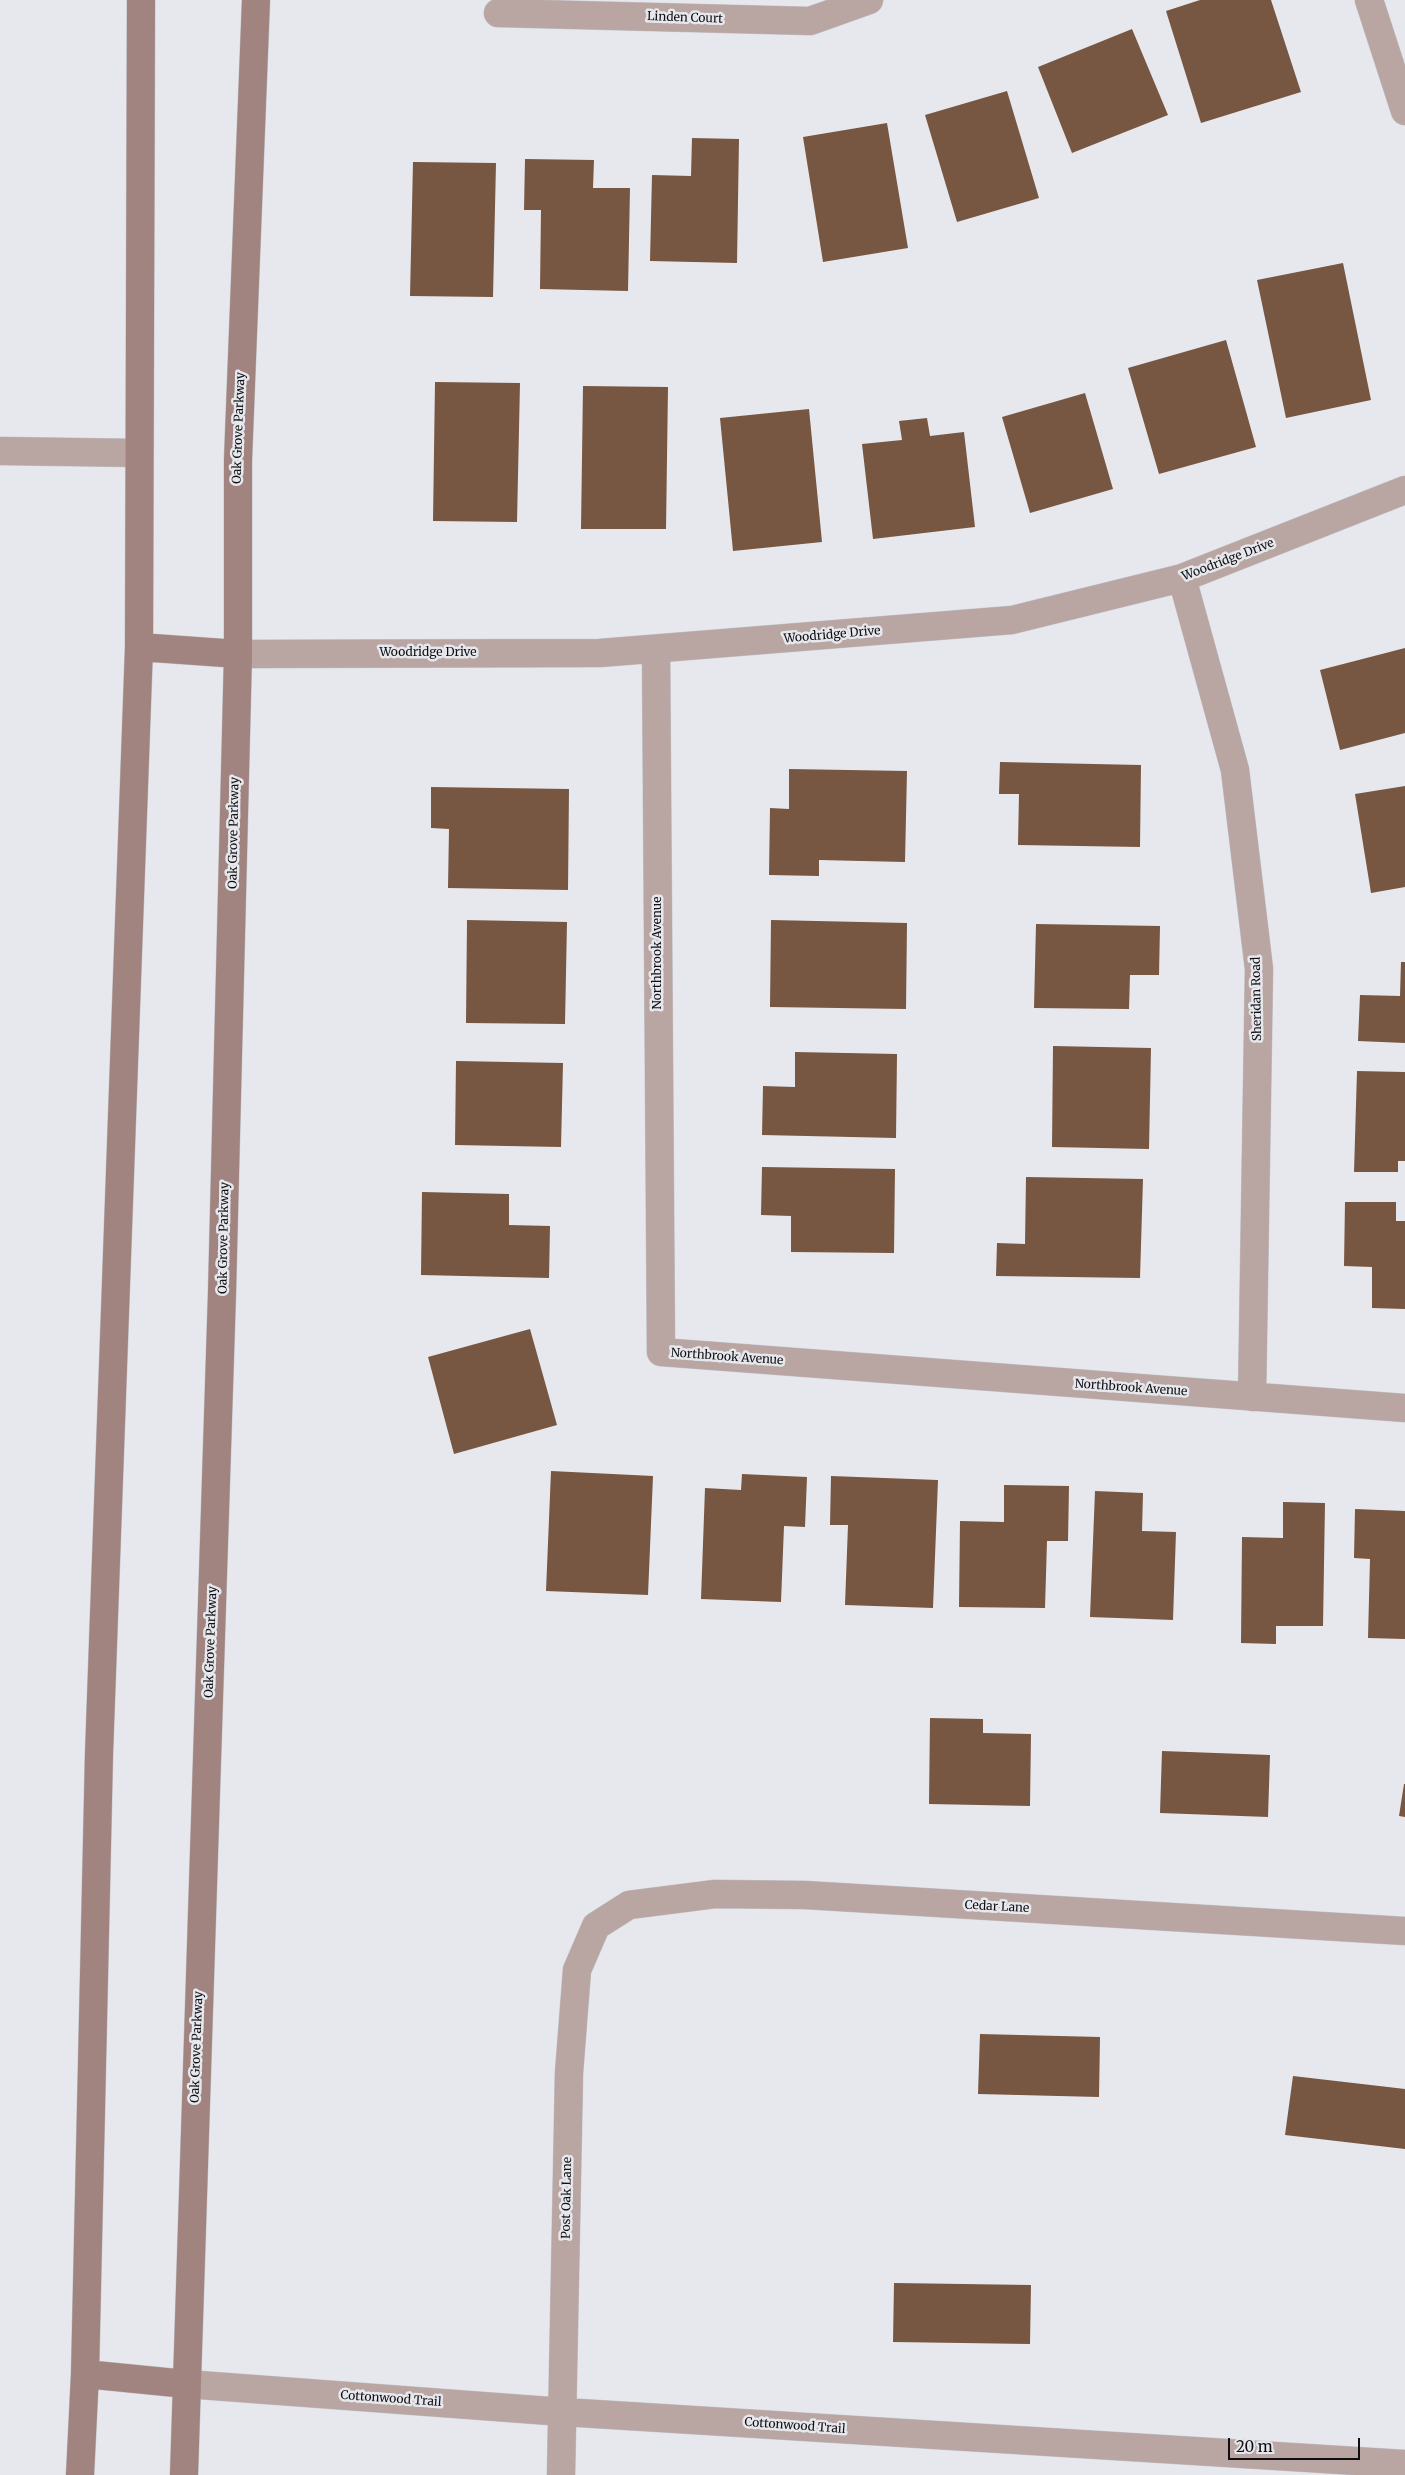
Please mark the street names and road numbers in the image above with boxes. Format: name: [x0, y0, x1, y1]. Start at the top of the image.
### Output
street label: Linden Court: [647, 9, 723, 27]
street label: Oak Grove Parkway: [230, 372, 248, 484]
street label: Woodridge Drive: [1180, 536, 1276, 584]
street label: Woodridge Drive: [783, 624, 881, 646]
street label: Woodridge Drive: [379, 646, 477, 660]
street label: Oak Grove Parkway: [226, 777, 242, 889]
street label: Northbrook Avenue: [651, 897, 665, 1009]
street label: Sheridan Road: [1249, 957, 1265, 1041]
street label: Oak Grove Parkway: [216, 1182, 232, 1294]
street label: Northbrook Avenue: [670, 1346, 784, 1368]
street label: Northbrook Avenue: [1074, 1377, 1188, 1399]
street label: Oak Grove Parkway: [202, 1586, 220, 1698]
street label: Cedar Lane: [964, 1898, 1030, 1916]
street label: Oak Grove Parkway: [188, 1991, 206, 2103]
street label: Post Oak Lane: [559, 2157, 575, 2239]
street label: Cottonwood Trail: [340, 2388, 442, 2410]
street label: Cottonwood Trail: [744, 2415, 846, 2437]

